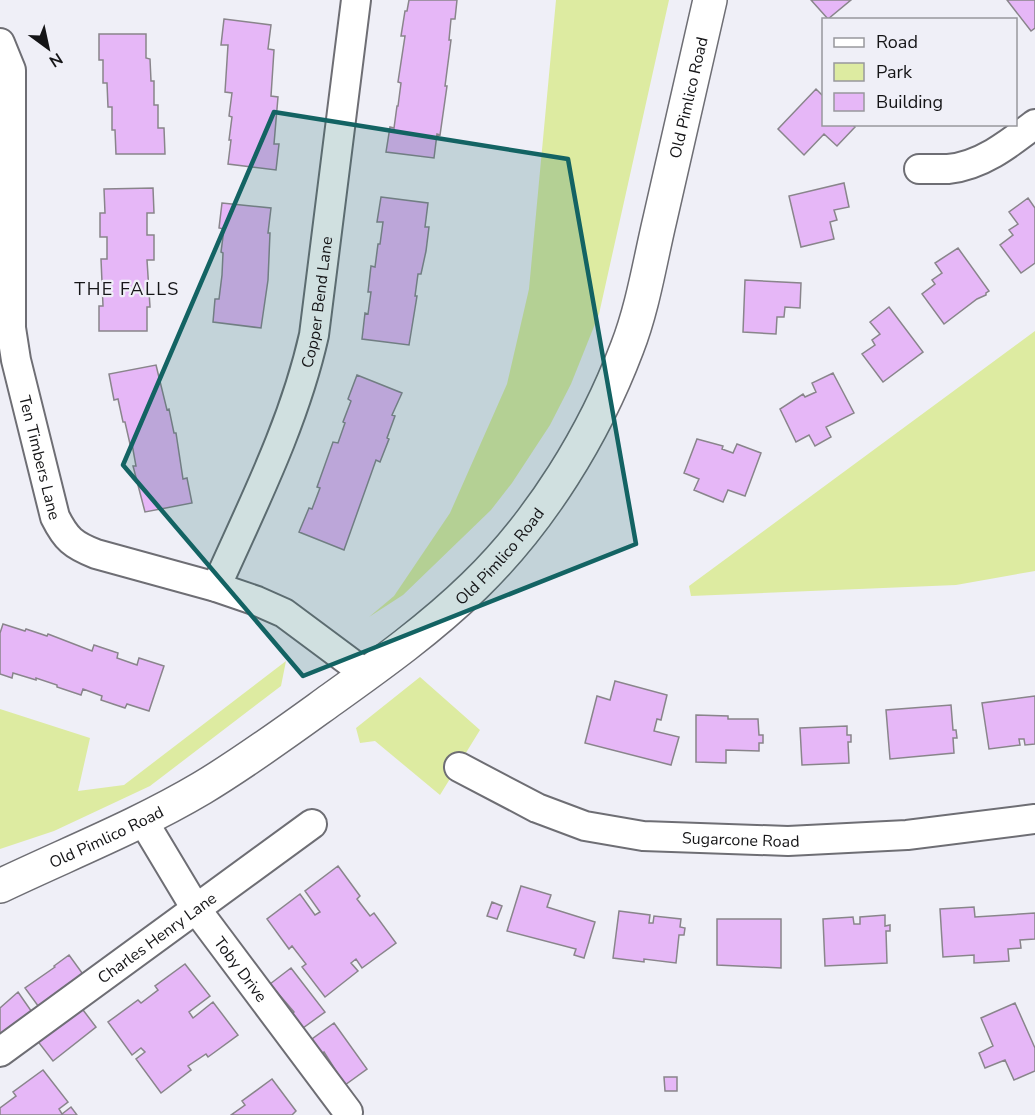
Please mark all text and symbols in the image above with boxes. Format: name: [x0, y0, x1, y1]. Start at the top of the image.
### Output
north arrow: [18, 18, 78, 78]
legend: [822, 18, 1017, 126]
text: Road: [876, 30, 918, 54]
street label: Old Pimlico Road: [664, 35, 714, 161]
text: N: [45, 47, 67, 72]
text: Park: [876, 60, 913, 84]
text: Building: [876, 90, 943, 114]
street label: Copper Bend Lane: [296, 235, 338, 370]
district label: THE FALLS: [74, 277, 180, 301]
street label: Ten Timbers Lane: [13, 393, 65, 522]
street label: Old Pimlico Road: [451, 504, 550, 610]
street label: Old Pimlico Road: [46, 801, 168, 874]
street label: Sugarcone Road: [682, 827, 800, 853]
street label: Charles Henry Lane: [93, 887, 221, 989]
street label: Toby Drive: [208, 932, 272, 1007]

